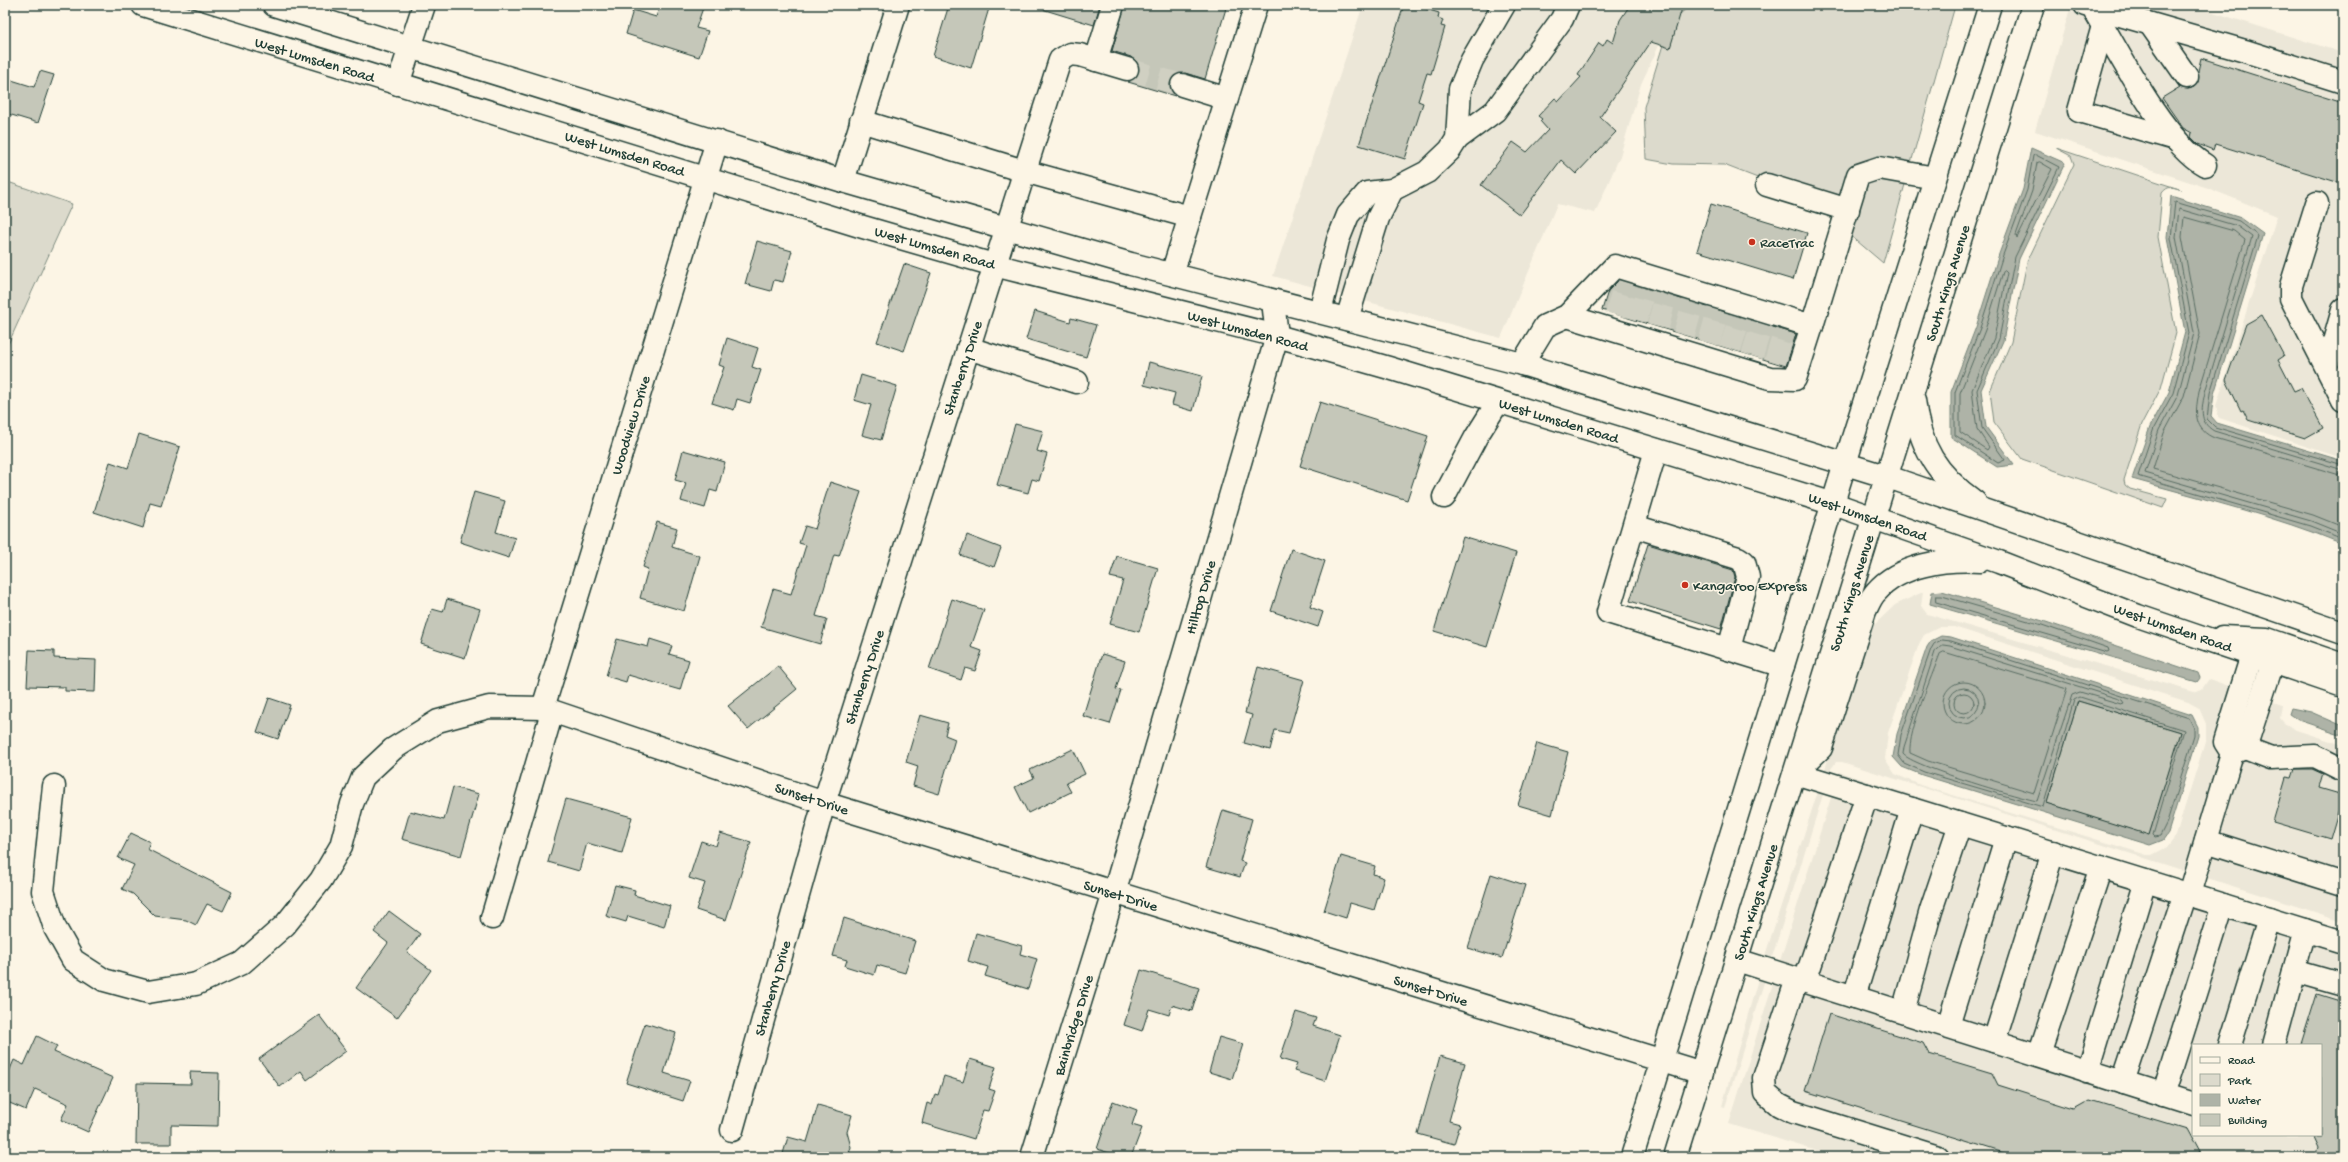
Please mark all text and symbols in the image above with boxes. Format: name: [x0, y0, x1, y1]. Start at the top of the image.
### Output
street label: West Lumsden Road: [252, 34, 378, 88]
street label: West Lumsden Road: [562, 128, 688, 182]
street label: West Lumsden Road: [872, 223, 998, 275]
street label: South Kings Avenue: [1923, 223, 1975, 344]
place label: RaceTrac: [1760, 235, 1814, 253]
marker: RaceTrac: [1747, 237, 1757, 247]
street label: West Lumsden Road: [1185, 307, 1311, 357]
street label: Stanberry Drive: [940, 319, 988, 418]
street label: Woodview Drive: [608, 374, 656, 477]
street label: West Lumsden Road: [1496, 395, 1622, 449]
street label: West Lumsden Road: [1806, 489, 1930, 547]
street label: South Kings Avenue: [1827, 533, 1879, 654]
street label: Hilltop Drive: [1183, 558, 1221, 637]
place label: Kangaroo Express: [1693, 578, 1807, 596]
marker: Kangaroo Express: [1680, 580, 1690, 590]
street label: West Lumsden Road: [2111, 600, 2235, 658]
street label: Stanberry Drive: [842, 628, 890, 727]
street label: Sunset Drive: [772, 779, 851, 820]
street label: South Kings Avenue: [1731, 842, 1783, 963]
street label: Sunset Drive: [1081, 877, 1160, 917]
street label: Stanberry Drive: [752, 939, 796, 1038]
street label: Sunset Drive: [1391, 972, 1470, 1012]
street label: Bainbridge Drive: [1051, 973, 1099, 1079]
legend: [2192, 1044, 2322, 1136]
text: Road: [2228, 1055, 2255, 1069]
text: Park: [2227, 1075, 2253, 1089]
text: Water: [2228, 1095, 2262, 1109]
text: Building: [2227, 1115, 2267, 1129]

